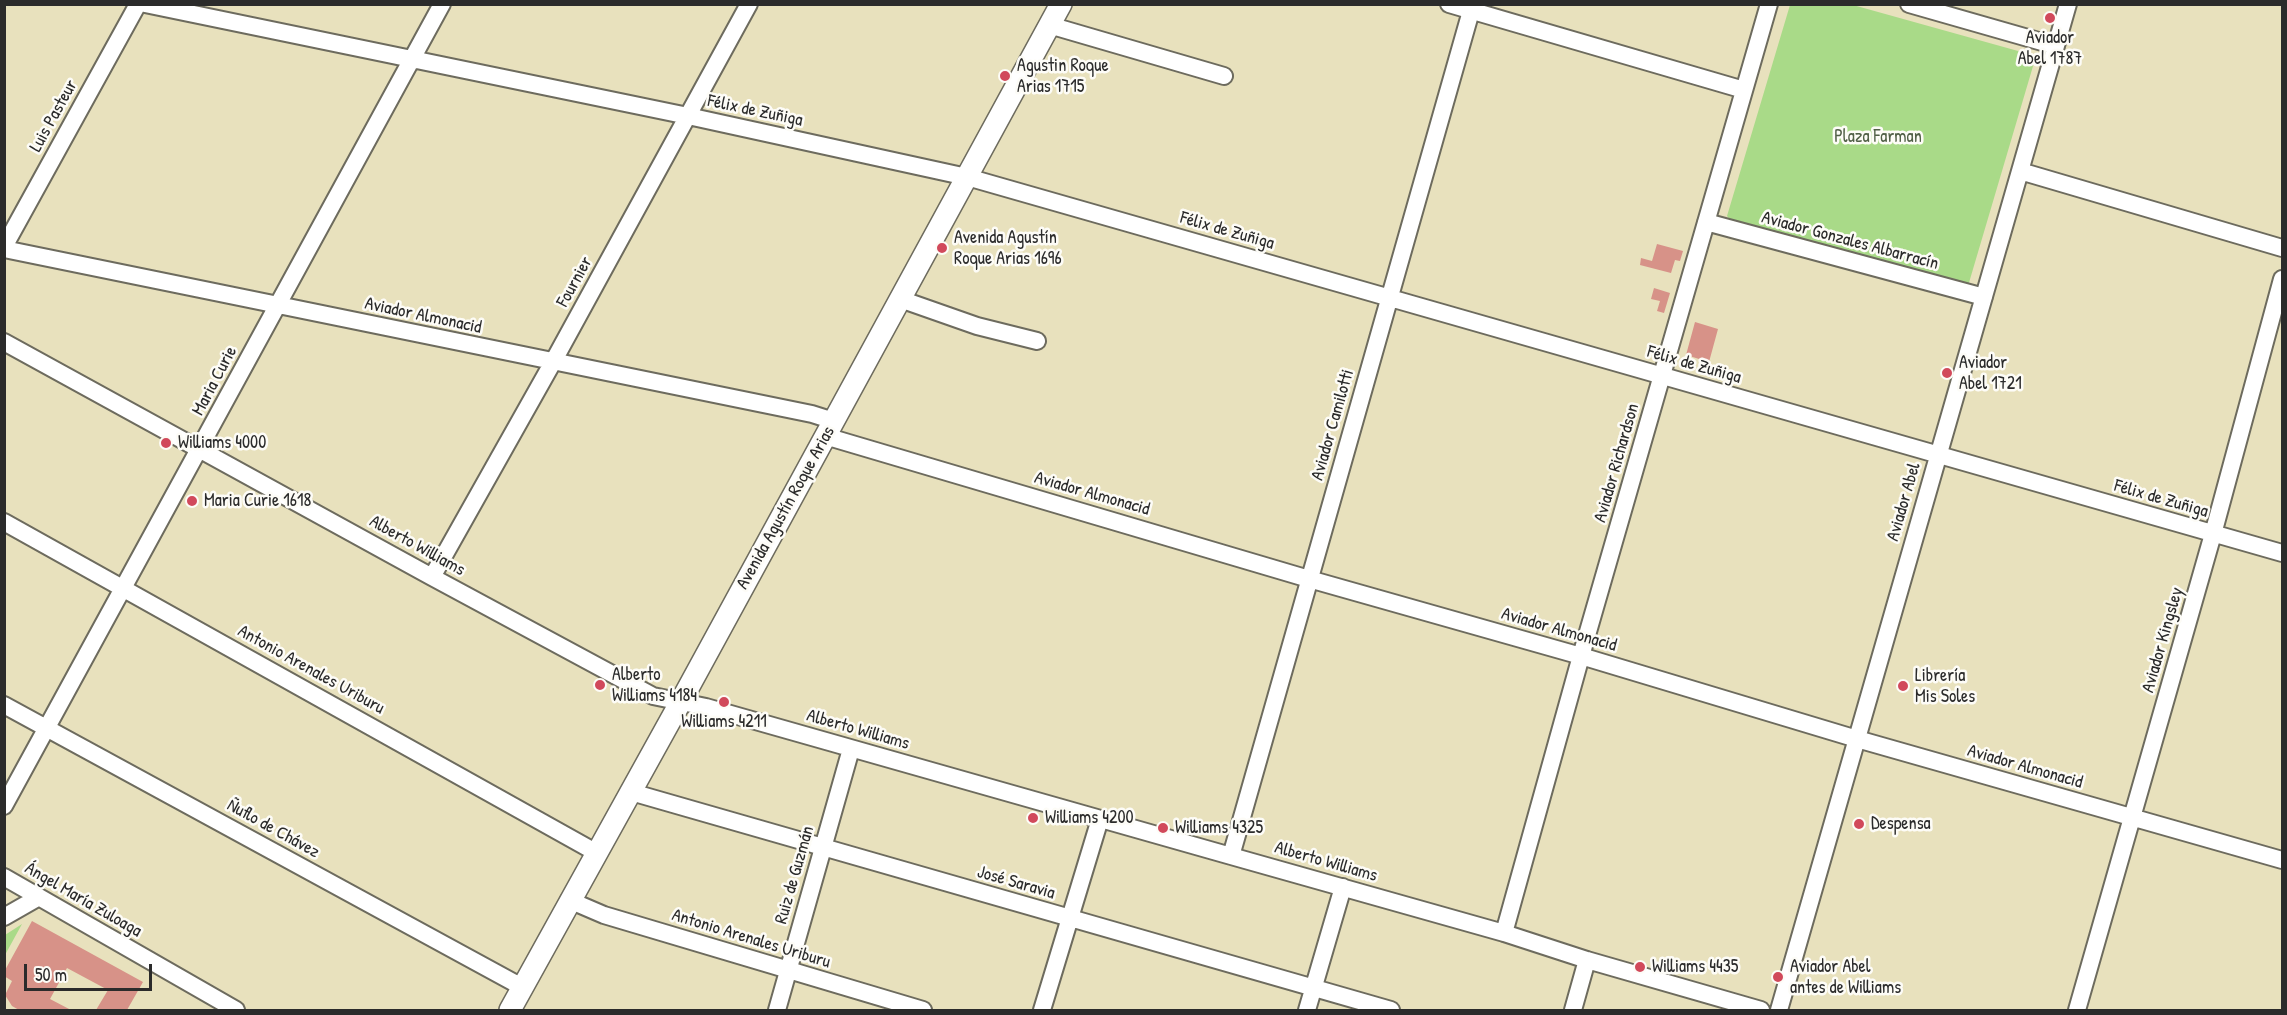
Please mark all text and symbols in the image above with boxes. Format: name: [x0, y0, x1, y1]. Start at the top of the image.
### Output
marker: Aviador Abel 1787: [2043, 11, 2057, 25]
place label: Aviador Abel 1787: [2018, 27, 2082, 70]
place label: Agustin Roque Arias 1715: [1017, 55, 1109, 98]
marker: Agustin Roque Arias 1715: [998, 69, 1012, 83]
street label: Luis Pasteur: [25, 76, 83, 156]
street label: Félix de Zuñiga: [705, 90, 805, 132]
park label: Plaza Farman: [1834, 126, 1922, 148]
street label: Félix de Zuñiga: [1177, 207, 1277, 255]
street label: Aviador Gonzales Albarracín: [1759, 207, 1941, 275]
place label: Avenida Agustín Roque Arias 1696: [954, 227, 1062, 270]
marker: Avenida Agustín Roque Arias 1696: [935, 241, 949, 255]
street label: Fournier: [552, 253, 598, 311]
street label: Aviador Almonacid: [363, 293, 483, 339]
street label: Félix de Zuñiga: [1644, 341, 1744, 389]
street label: Maria Curie: [188, 343, 242, 419]
place label: Aviador Abel 1721: [1959, 352, 2022, 394]
marker: Aviador Abel 1721: [1940, 366, 1954, 380]
street label: Aviador Camilotti: [1307, 367, 1359, 483]
street label: Aviador Richardson: [1590, 401, 1644, 525]
street label: Avenida Agustín Roque Arias: [732, 423, 840, 593]
place label: Williams 4000: [178, 432, 266, 454]
marker: Williams 4000: [159, 436, 173, 450]
street label: Aviador Abel: [1883, 460, 1925, 544]
street label: Aviador Almonacid: [1032, 467, 1152, 521]
street label: Félix de Zuñiga: [2111, 475, 2211, 523]
place label: Maria Curie 1618: [204, 490, 311, 512]
marker: Maria Curie 1618: [185, 494, 199, 508]
street label: Alberto Williams: [365, 511, 469, 581]
street label: Aviador Kingsley: [2138, 585, 2188, 695]
street label: Aviador Almonacid: [1499, 603, 1619, 657]
street label: Antonio Arenales Uriburu: [234, 621, 388, 719]
place label: Alberto Williams 4184: [612, 664, 697, 706]
place label: Librería Mis Soles: [1915, 665, 1975, 708]
marker: Alberto Williams 4184: [593, 678, 607, 692]
marker: Librería Mis Soles: [1896, 679, 1910, 693]
marker: Williams 4211: [717, 695, 731, 709]
street label: Alberto Williams: [804, 705, 912, 755]
place label: Williams 4211: [681, 711, 767, 733]
street label: Aviador Almonacid: [1965, 740, 2085, 794]
street label: Ñuflo de Chávez: [223, 795, 323, 863]
place label: Williams 4200: [1045, 807, 1134, 829]
marker: Williams 4200: [1026, 811, 1040, 825]
place label: Despensa: [1871, 813, 1931, 835]
place label: Williams 4325: [1175, 817, 1263, 839]
marker: Despensa: [1852, 817, 1866, 831]
marker: Williams 4325: [1156, 821, 1170, 835]
street label: Ruiz de Guzmán: [771, 824, 819, 926]
street label: Alberto Williams: [1272, 837, 1380, 887]
street label: Ángel María Zuloaga: [21, 858, 145, 942]
street label: José Saravia: [975, 862, 1057, 904]
street label: Antonio Arenales Uriburu: [669, 905, 833, 973]
scale bar: [27, 952, 154, 990]
place label: Williams 4435: [1652, 956, 1738, 978]
place label: Aviador Abel antes de Williams: [1790, 956, 1901, 998]
marker: Williams 4435: [1633, 960, 1647, 974]
text: 50 m: [35, 962, 67, 987]
marker: Aviador Abel antes de Williams: [1771, 970, 1785, 984]

